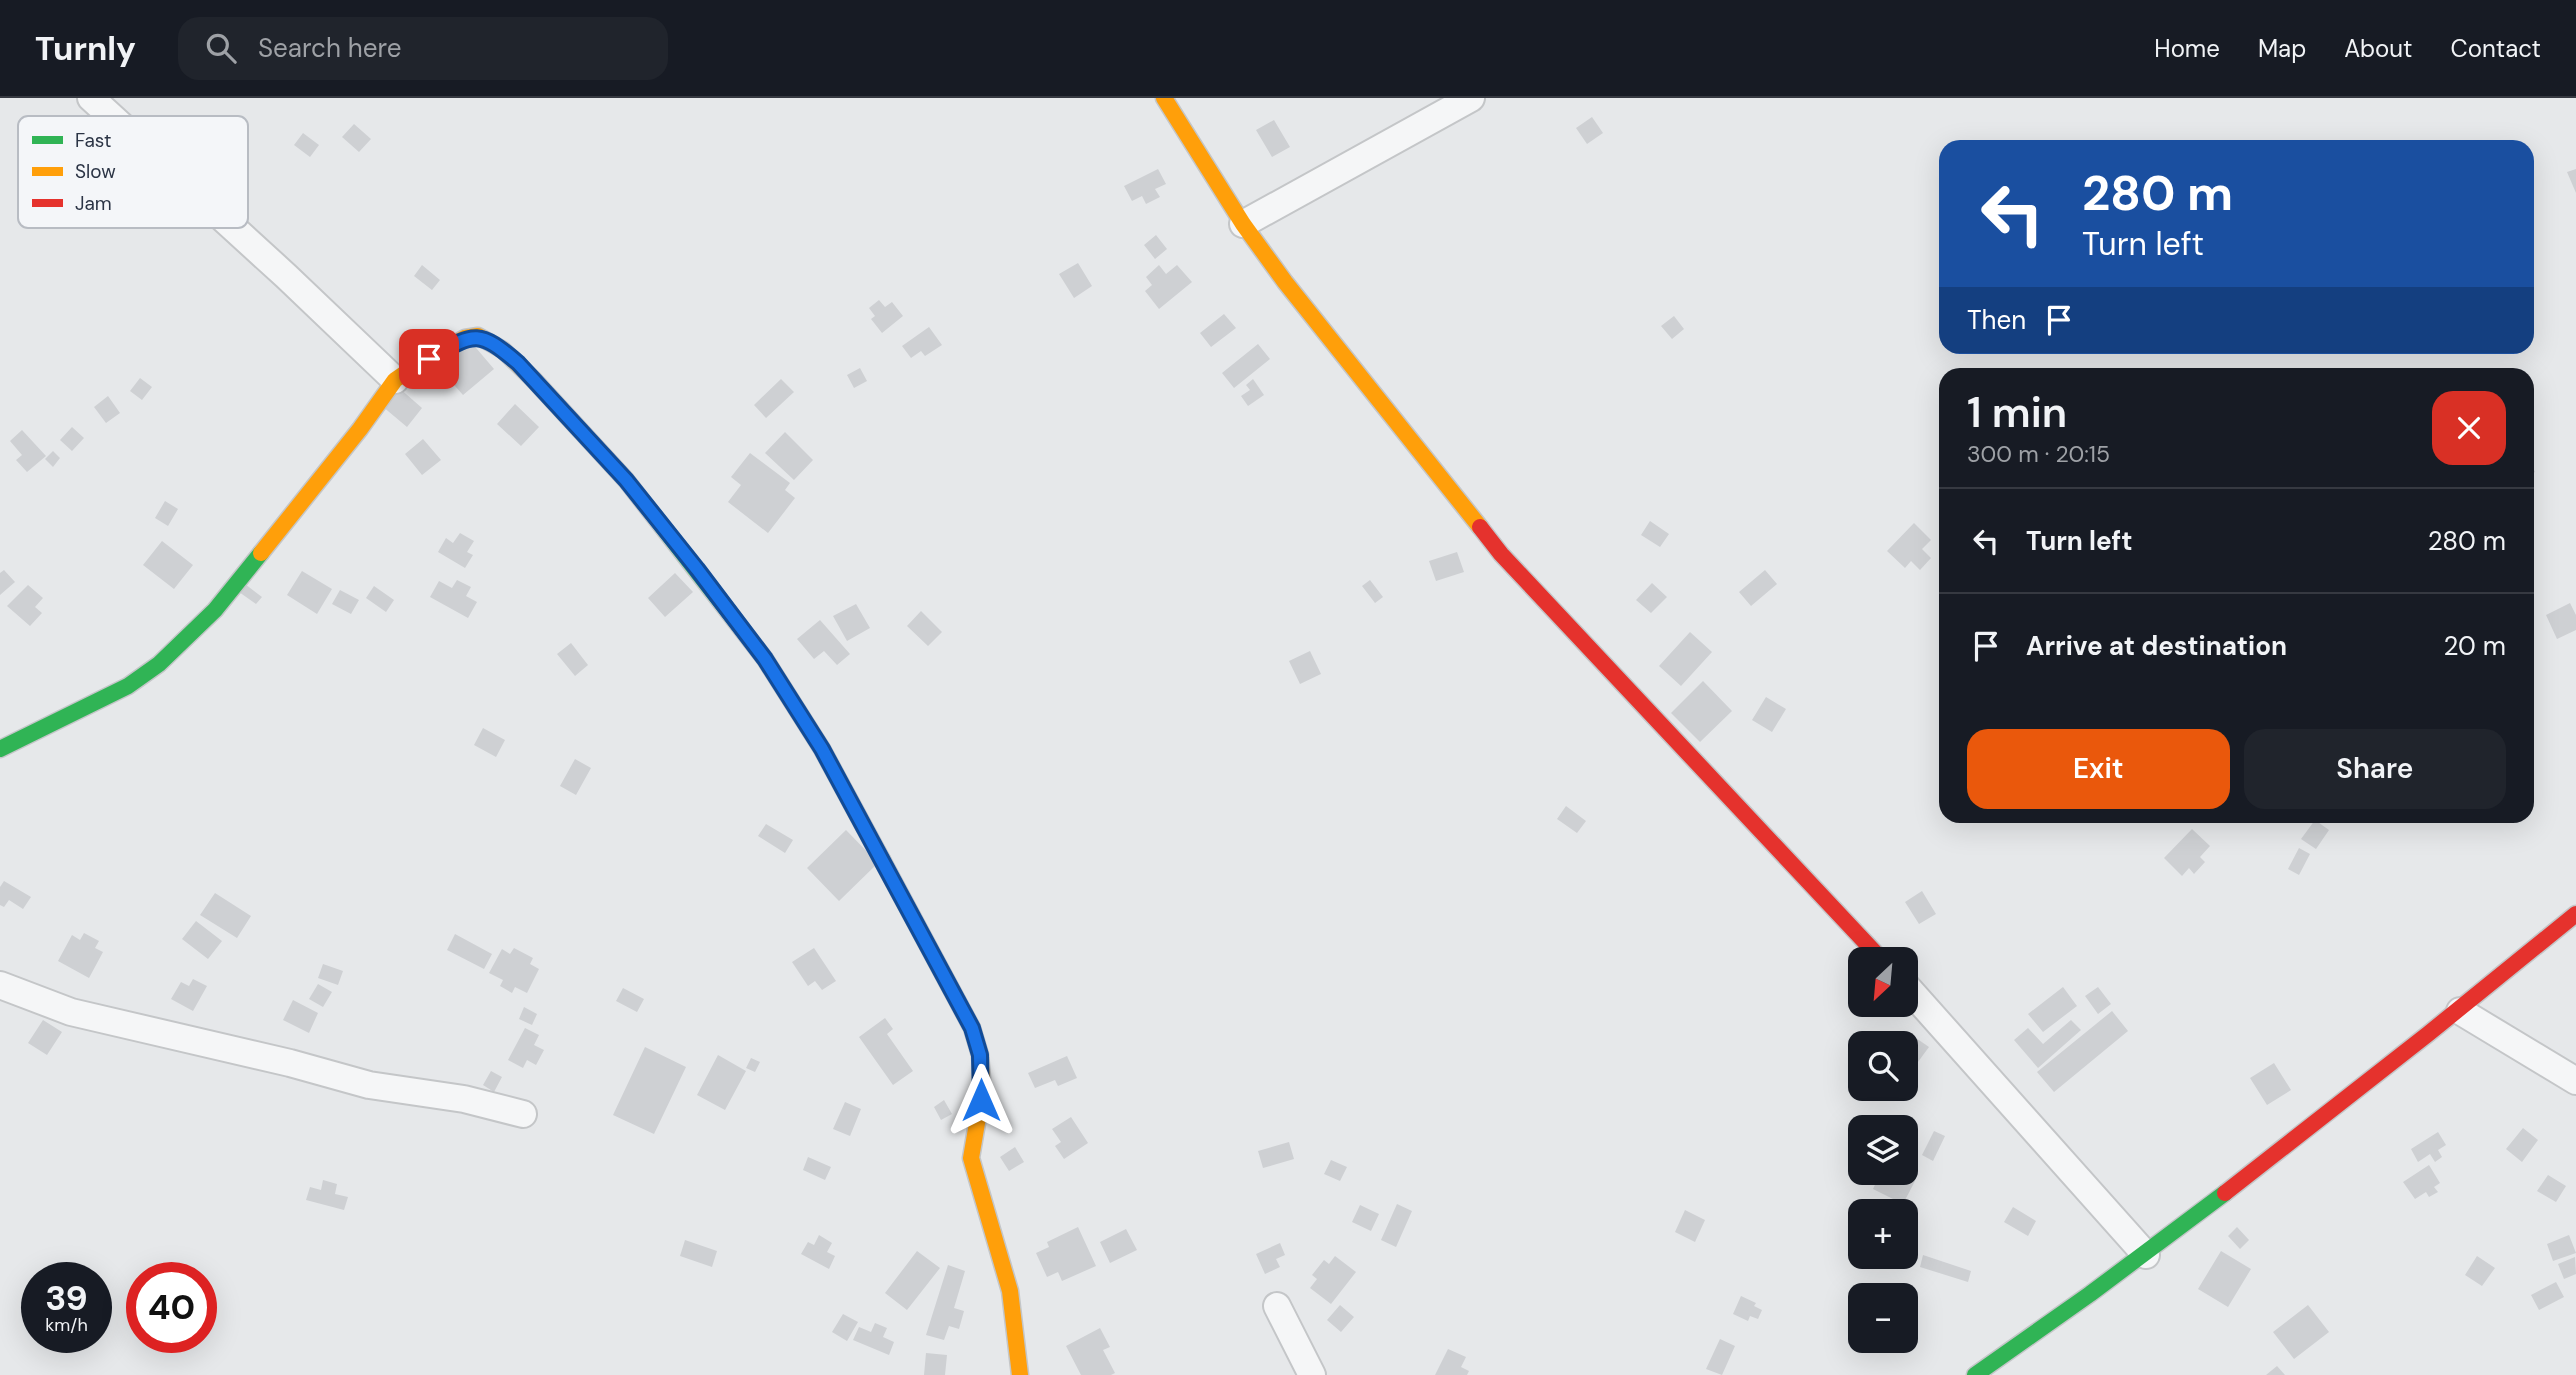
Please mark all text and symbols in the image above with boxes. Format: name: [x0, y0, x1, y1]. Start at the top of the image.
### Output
search box: [178, 17, 668, 80]
text: Turnly: [35, 27, 136, 70]
icon: search: [202, 29, 240, 67]
text: Search here: [258, 31, 401, 65]
text: Home: [2154, 33, 2220, 64]
text: Map: [2258, 33, 2306, 64]
text: About: [2344, 33, 2413, 64]
text: Contact: [2451, 33, 2541, 64]
legend: [18, 116, 248, 228]
text: Fast: [75, 128, 111, 153]
text: Slow: [75, 159, 116, 184]
text: 280 m: [2082, 161, 2233, 225]
icon: left: [1967, 168, 2058, 259]
text: Jam: [75, 191, 112, 216]
text: Turn left: [2082, 223, 2204, 265]
icon: arrive: [2040, 301, 2078, 339]
text: Then: [1967, 303, 2026, 337]
pin: [399, 329, 459, 389]
icon: arrive: [410, 340, 448, 378]
text: 1 min: [1967, 385, 2067, 440]
button: close: [2432, 391, 2506, 465]
text: 300 m · 20:15: [1967, 439, 2110, 469]
icon: left: [1967, 522, 2005, 560]
text: Turn left: [2026, 524, 2133, 558]
text: 280 m: [2428, 524, 2506, 558]
icon: arrive: [1967, 627, 2005, 665]
text: Arrive at destination: [2026, 629, 2287, 663]
text: 20 m: [2443, 629, 2506, 663]
button: Exit: [1967, 729, 2230, 809]
button: Share: [2244, 729, 2506, 809]
north arrow: [1848, 947, 1918, 1017]
map controls: [1848, 947, 1918, 1353]
button: search: [1848, 1031, 1918, 1101]
position arrow: [944, 1063, 1018, 1137]
button: layers: [1848, 1115, 1918, 1185]
button: +: [1848, 1199, 1918, 1269]
speed limit sign: 40: [126, 1262, 217, 1353]
text: 39: [45, 1275, 88, 1321]
button: −: [1848, 1283, 1918, 1353]
text: km/h: [45, 1313, 88, 1337]

